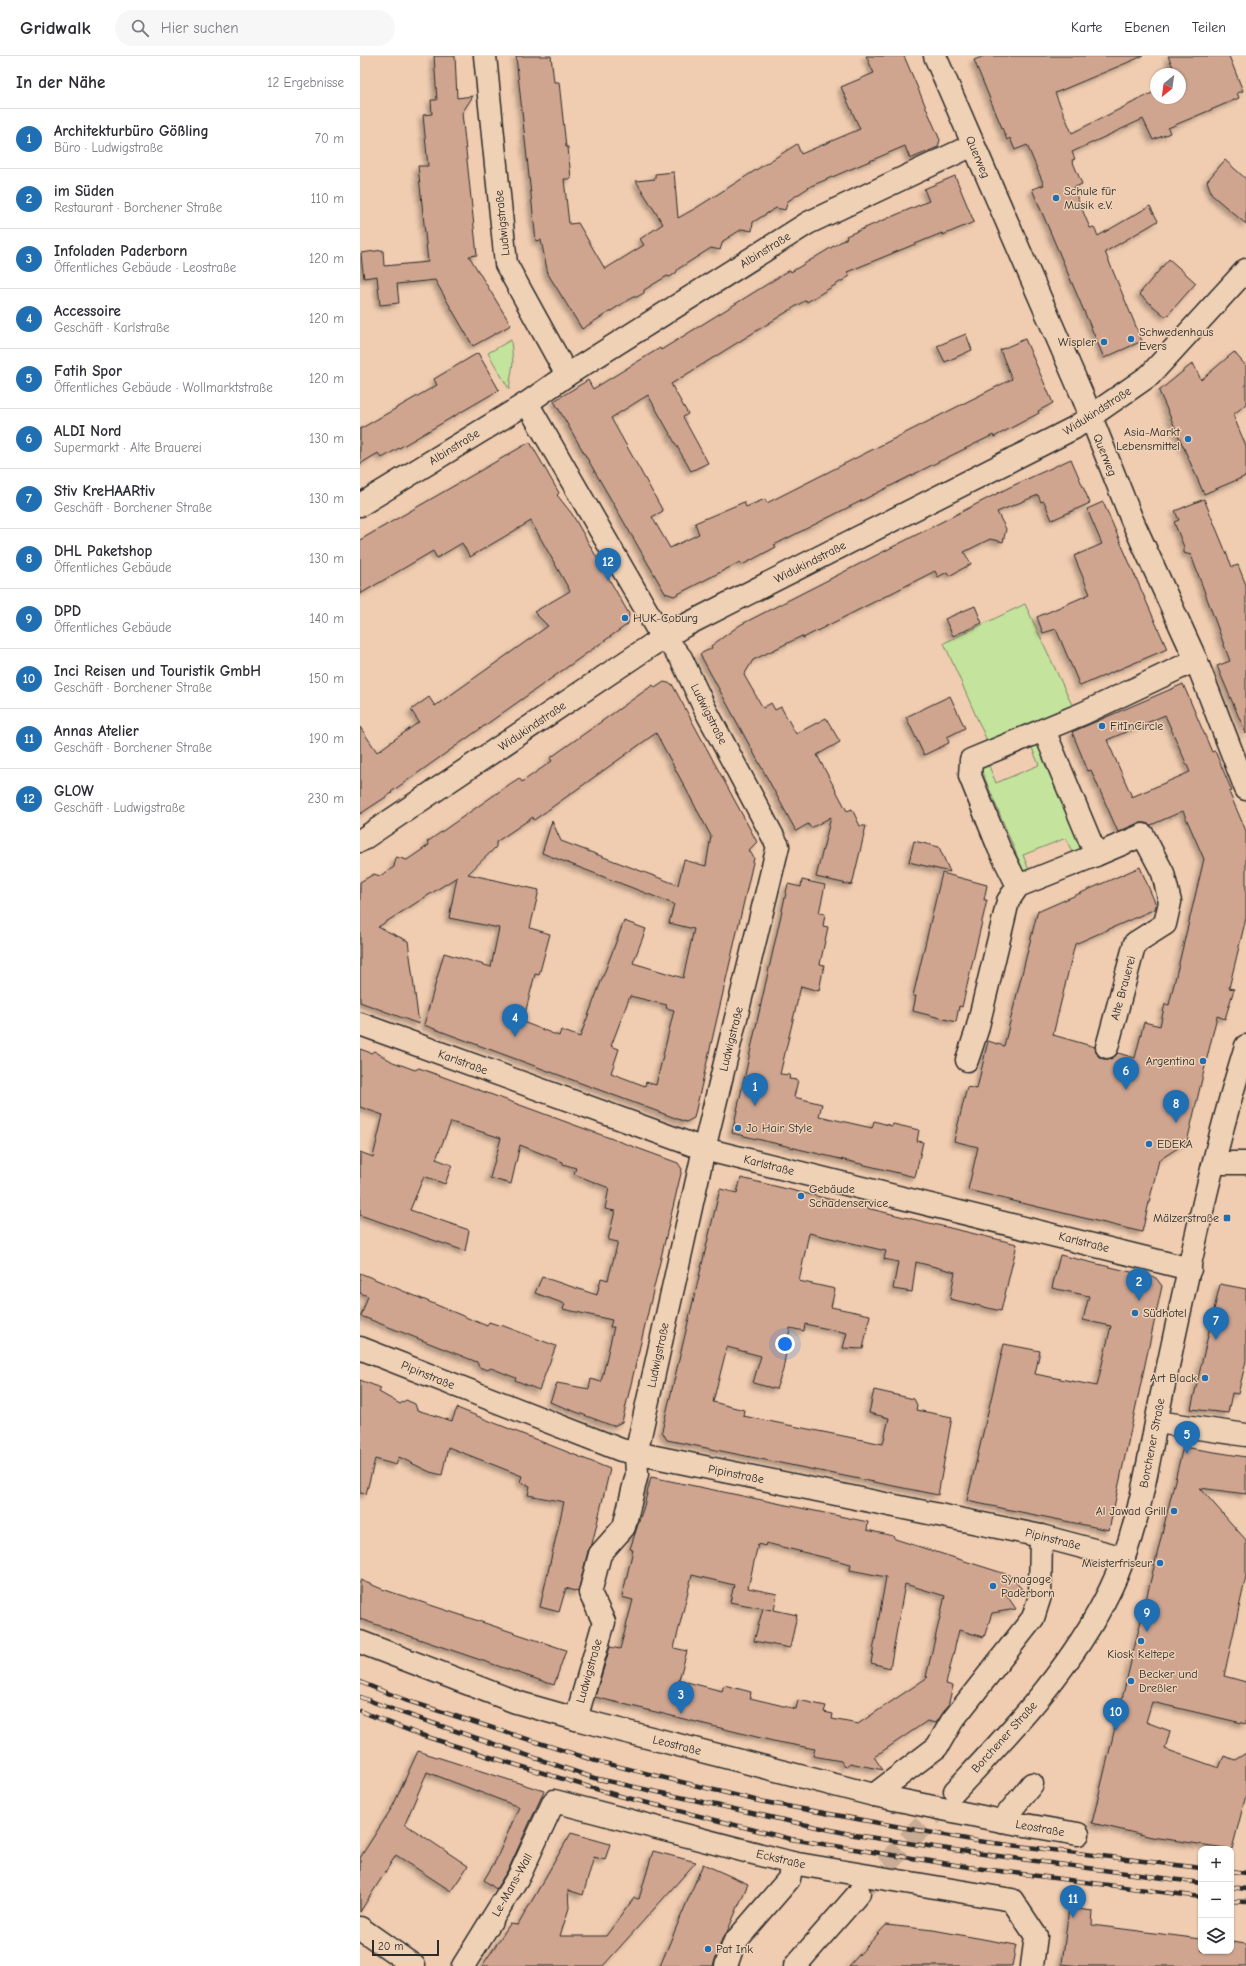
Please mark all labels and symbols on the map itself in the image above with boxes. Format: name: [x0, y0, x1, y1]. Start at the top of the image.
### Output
north arrow: [1150, 68, 1186, 104]
street label: Querweg: [963, 134, 993, 180]
place label: Schule für Musik e.V.: [1064, 184, 1116, 212]
street label: Ludwigstraße: [492, 189, 512, 257]
marker: Schule für Musik e.V.: [1051, 193, 1061, 203]
street label: Albinstraße: [737, 229, 793, 271]
place label: Schwedenhaus Evers: [1139, 325, 1214, 353]
marker: Schwedenhaus Evers: [1126, 334, 1136, 344]
place label: Wispler: [1058, 335, 1096, 349]
marker: Wispler: [1099, 337, 1109, 347]
street label: Widukindstraße: [1060, 384, 1134, 438]
place label: Asia-Markt Lebensmittel: [1116, 425, 1181, 453]
street label: Albinstraße: [426, 426, 482, 468]
street label: Querweg: [1090, 432, 1120, 478]
marker: Asia-Markt Lebensmittel: [1183, 434, 1193, 444]
street label: Widukindstraße: [772, 538, 848, 586]
pin: 12: [595, 548, 621, 581]
place label: HUK-Coburg: [633, 611, 698, 625]
marker: HUK-Coburg: [620, 613, 630, 623]
street label: Ludwigstraße: [688, 681, 730, 747]
street label: Widukindstraße: [495, 698, 569, 754]
place label: FitInCircle: [1110, 719, 1163, 733]
marker: FitInCircle: [1097, 721, 1107, 731]
street label: Alte Brauerei: [1108, 954, 1138, 1022]
pin: 4: [502, 1004, 528, 1037]
street label: Ludwigstraße: [716, 1005, 746, 1073]
street label: Karlstraße: [436, 1047, 490, 1077]
place label: Argentina: [1146, 1054, 1195, 1068]
marker: Argentina: [1198, 1056, 1208, 1066]
pin: 6: [1113, 1057, 1139, 1090]
pin: 1: [742, 1073, 768, 1106]
pin: 8: [1163, 1090, 1189, 1123]
place label: Jo Hair Style: [746, 1121, 812, 1135]
marker: Jo Hair Style: [733, 1123, 743, 1133]
place label: EDEKA: [1157, 1137, 1193, 1151]
marker: EDEKA: [1144, 1139, 1154, 1149]
street label: Karlstraße: [742, 1152, 796, 1178]
place label: Gebäude Schadenservice: [809, 1182, 888, 1210]
marker: Gebäude Schadenservice: [796, 1191, 806, 1201]
place label: Mälzerstraße: [1153, 1211, 1219, 1225]
marker: Mälzerstraße: [1222, 1213, 1232, 1223]
street label: Karlstraße: [1057, 1229, 1111, 1255]
pin: 2: [1126, 1268, 1152, 1301]
place label: Südhotel: [1143, 1306, 1187, 1320]
pin: 7: [1203, 1307, 1229, 1340]
marker: Südhotel: [1130, 1308, 1140, 1318]
street label: Ludwigstraße: [644, 1321, 672, 1389]
your location: [775, 1334, 795, 1354]
street label: Pipinstraße: [399, 1358, 457, 1392]
place label: Art Black: [1150, 1371, 1197, 1385]
marker: Art Black: [1200, 1373, 1210, 1383]
street label: Borchener Straße: [1136, 1397, 1168, 1489]
pin: 5: [1174, 1421, 1200, 1454]
street label: Pipinstraße: [707, 1462, 765, 1486]
place label: Al Jawad Grill: [1096, 1504, 1166, 1518]
marker: Al Jawad Grill: [1169, 1506, 1179, 1516]
street label: Pipinstraße: [1024, 1525, 1082, 1553]
place label: Meisterfriseur: [1082, 1556, 1152, 1570]
marker: Meisterfriseur: [1155, 1558, 1165, 1568]
place label: Synagoge Paderborn: [1001, 1572, 1055, 1600]
marker: Synagoge Paderborn: [988, 1581, 998, 1591]
pin: 9: [1134, 1599, 1160, 1632]
marker: Kiosk Keltepe: [1136, 1636, 1146, 1646]
street label: Ludwigstraße: [573, 1637, 605, 1705]
place label: Kiosk Keltepe: [1107, 1647, 1175, 1661]
place label: Becker und Dreßler: [1139, 1667, 1198, 1695]
marker: Becker und Dreßler: [1126, 1676, 1136, 1686]
pin: 3: [668, 1681, 694, 1714]
pin: 10: [1103, 1698, 1129, 1731]
street label: Borchener Straße: [968, 1699, 1040, 1775]
street label: Leostraße: [651, 1732, 703, 1758]
street label: Leostraße: [1014, 1817, 1066, 1839]
street label: Eckstraße: [755, 1847, 807, 1871]
street label: Le-Mans-Wall: [489, 1851, 535, 1919]
pin: 11: [1060, 1885, 1086, 1918]
scale bar: [372, 1938, 439, 1957]
place label: Pat Ink: [716, 1942, 753, 1956]
marker: Pat Ink: [703, 1944, 713, 1954]

